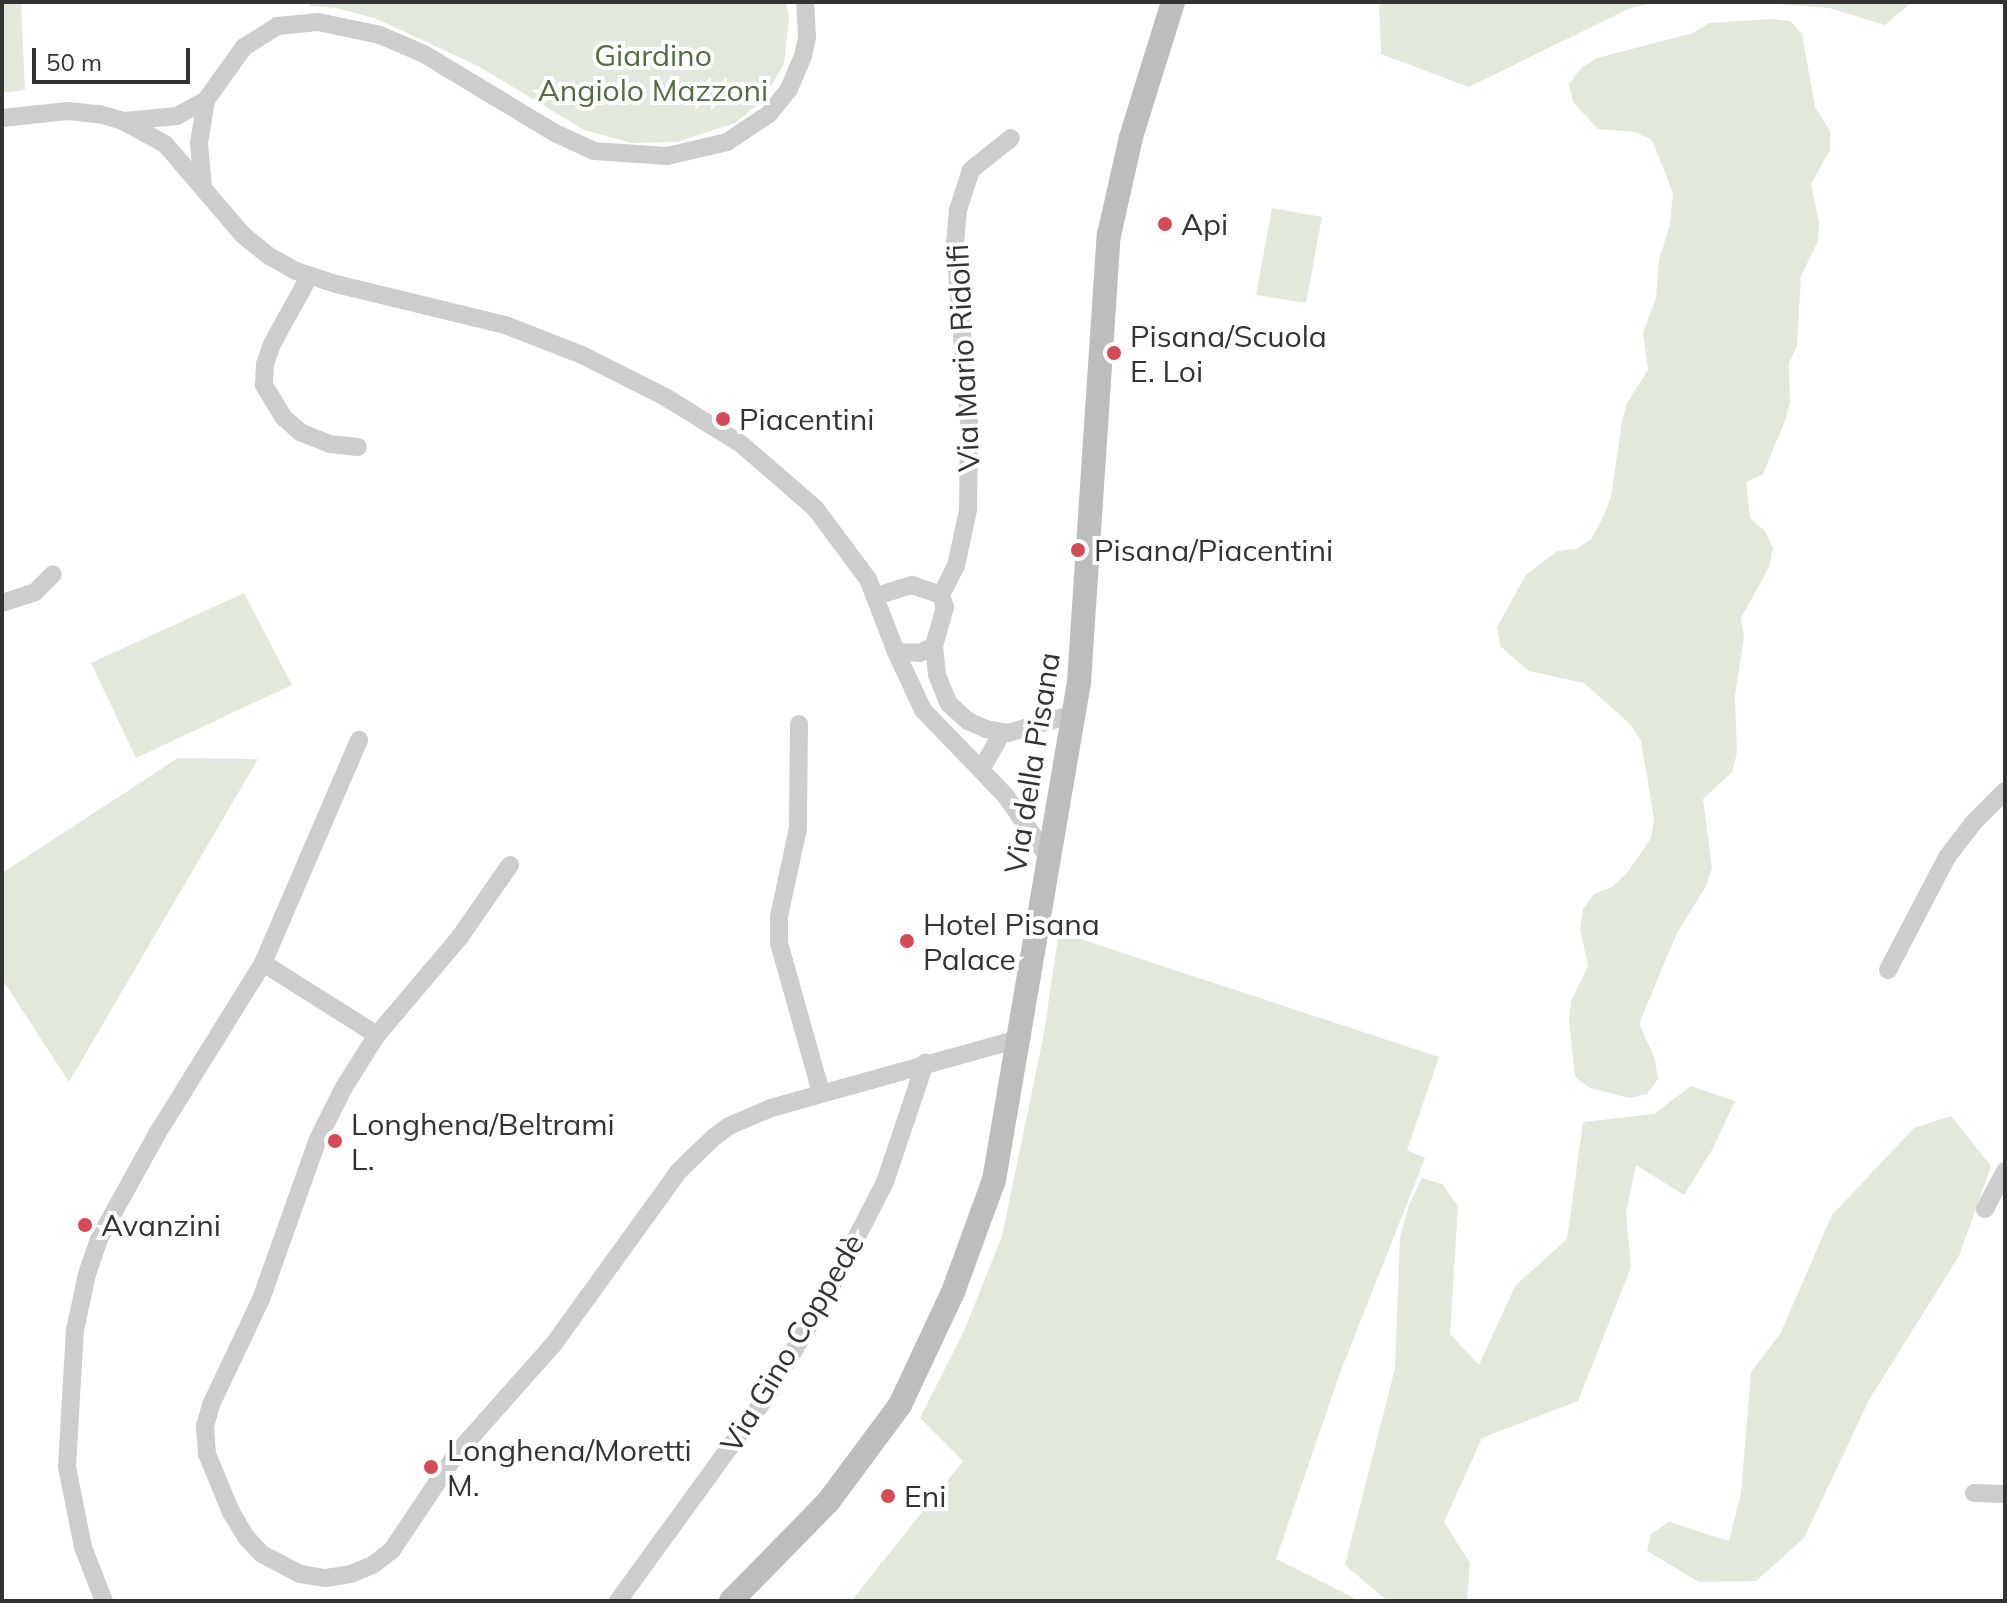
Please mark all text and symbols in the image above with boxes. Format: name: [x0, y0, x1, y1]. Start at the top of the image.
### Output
scale bar: [36, 32, 194, 82]
park label: Giardino Angiolo Mazzoni: [538, 37, 768, 108]
text: 50 m: [46, 47, 102, 77]
place label: Api: [1181, 206, 1228, 242]
marker: Api: [1156, 215, 1174, 233]
street label: Via Mario Ridolfi: [939, 243, 987, 473]
place label: Pisana/Scuola E. Loi: [1130, 318, 1327, 388]
marker: Pisana/Scuola E. Loi: [1105, 344, 1123, 362]
place label: Piacentini: [739, 401, 874, 437]
marker: Piacentini: [714, 410, 732, 428]
place label: Pisana/Piacentini: [1094, 532, 1333, 568]
marker: Pisana/Piacentini: [1069, 541, 1087, 559]
street label: Via della Pisana: [997, 650, 1067, 876]
place label: Hotel Pisana Palace: [923, 906, 1100, 976]
marker: Hotel Pisana Palace: [898, 932, 916, 950]
place label: Longhena/Beltrami L.: [351, 1106, 615, 1176]
marker: Longhena/Beltrami L.: [326, 1132, 344, 1150]
place label: Avanzini: [101, 1207, 221, 1243]
marker: Avanzini: [76, 1216, 94, 1234]
street label: Via Gino Coppedè: [713, 1227, 871, 1459]
place label: Longhena/Moretti M.: [447, 1432, 692, 1502]
marker: Longhena/Moretti M.: [422, 1458, 440, 1476]
place label: Eni: [904, 1478, 946, 1514]
marker: Eni: [879, 1487, 897, 1505]

